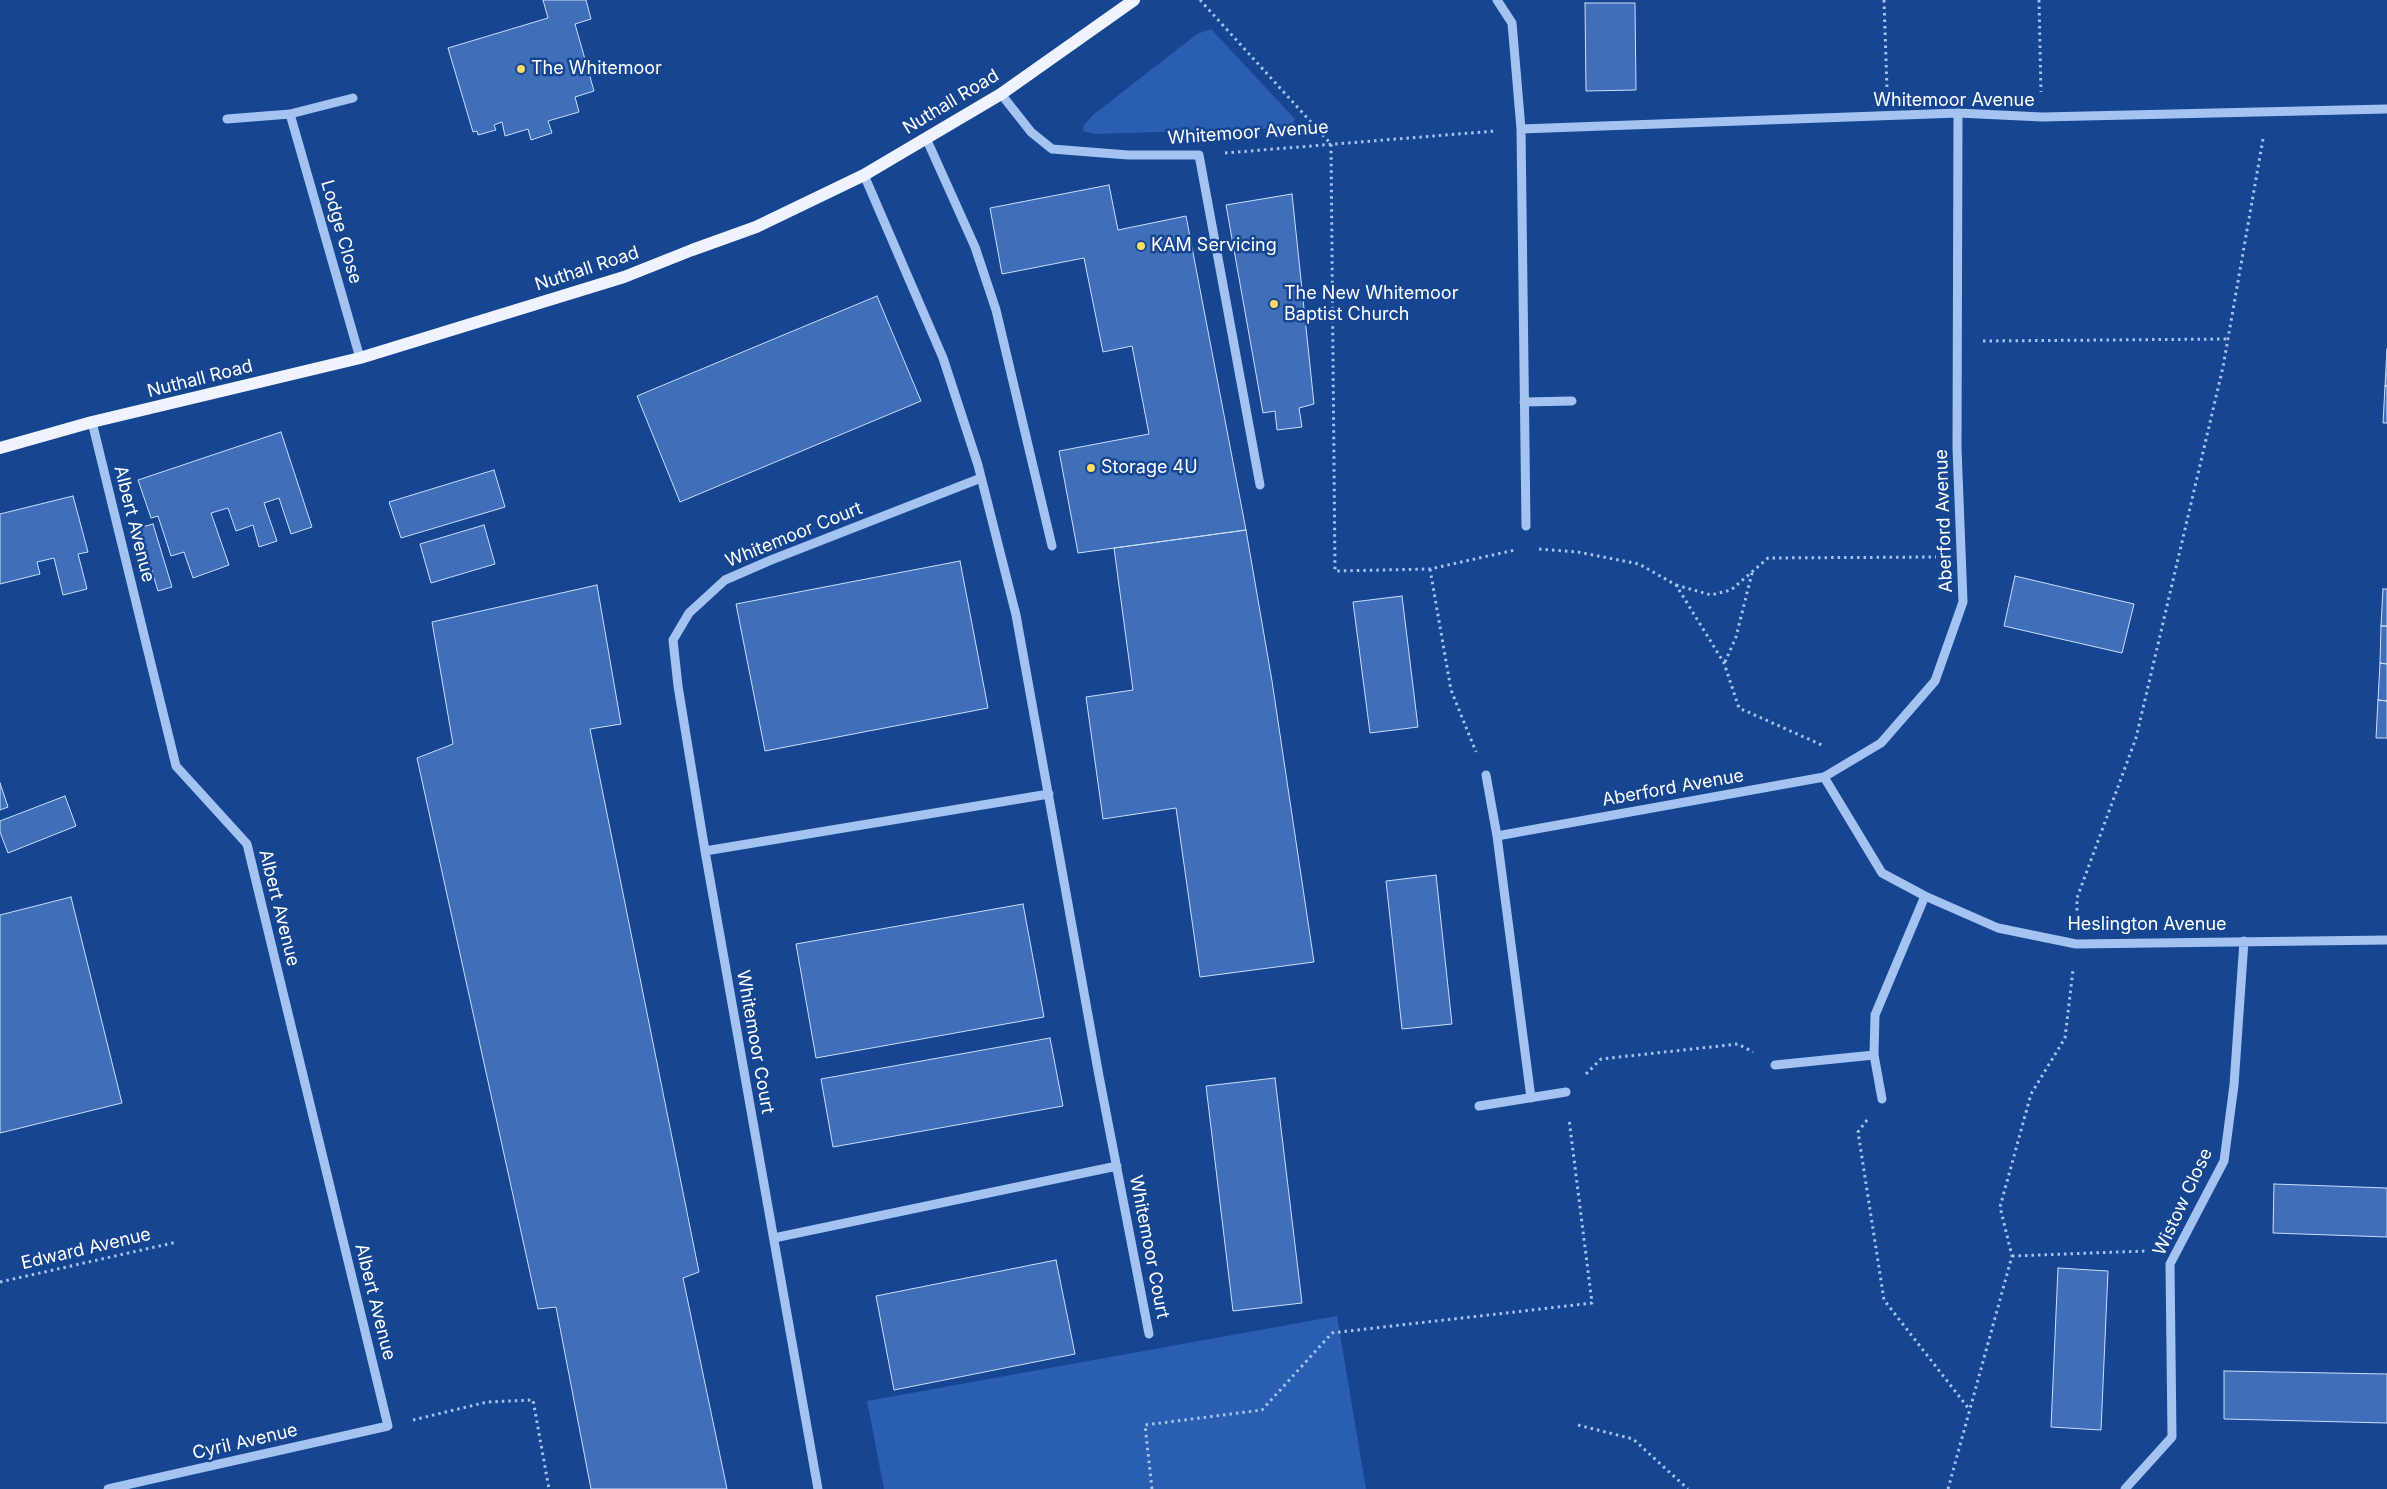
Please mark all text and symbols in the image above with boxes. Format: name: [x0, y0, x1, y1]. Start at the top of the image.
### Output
place label: The Whitemoor: [531, 58, 662, 80]
marker: The Whitemoor: [515, 63, 527, 75]
street label: Nuthall Road: [899, 65, 1003, 139]
street label: Whitemoor Avenue: [1873, 90, 2035, 112]
street label: Whitemoor Avenue: [1167, 117, 1329, 149]
street label: Lodge Close: [316, 178, 366, 286]
place label: KAM Servicing: [1151, 235, 1277, 257]
marker: KAM Servicing: [1135, 240, 1147, 252]
street label: Nuthall Road: [532, 242, 642, 296]
place label: The New Whitemoor Baptist Church: [1284, 283, 1458, 326]
marker: The New Whitemoor Baptist Church: [1268, 298, 1280, 310]
street label: Nuthall Road: [145, 355, 255, 403]
street label: Aberford Avenue: [1931, 449, 1957, 593]
place label: Storage 4U: [1101, 457, 1198, 479]
marker: Storage 4U: [1085, 462, 1097, 474]
street label: Albert Avenue: [109, 463, 159, 585]
street label: Whitemoor Court: [722, 498, 866, 572]
street label: Aberford Avenue: [1600, 765, 1746, 811]
street label: Albert Avenue: [254, 847, 304, 969]
street label: Heslington Avenue: [2067, 914, 2227, 936]
street label: Whitemoor Court: [732, 968, 778, 1116]
street label: Wistow Close: [2149, 1145, 2217, 1259]
street label: Whitemoor Court: [1125, 1173, 1173, 1321]
street label: Edward Avenue: [19, 1224, 153, 1274]
street label: Albert Avenue: [350, 1241, 400, 1363]
street label: Cyril Avenue: [190, 1419, 300, 1465]

